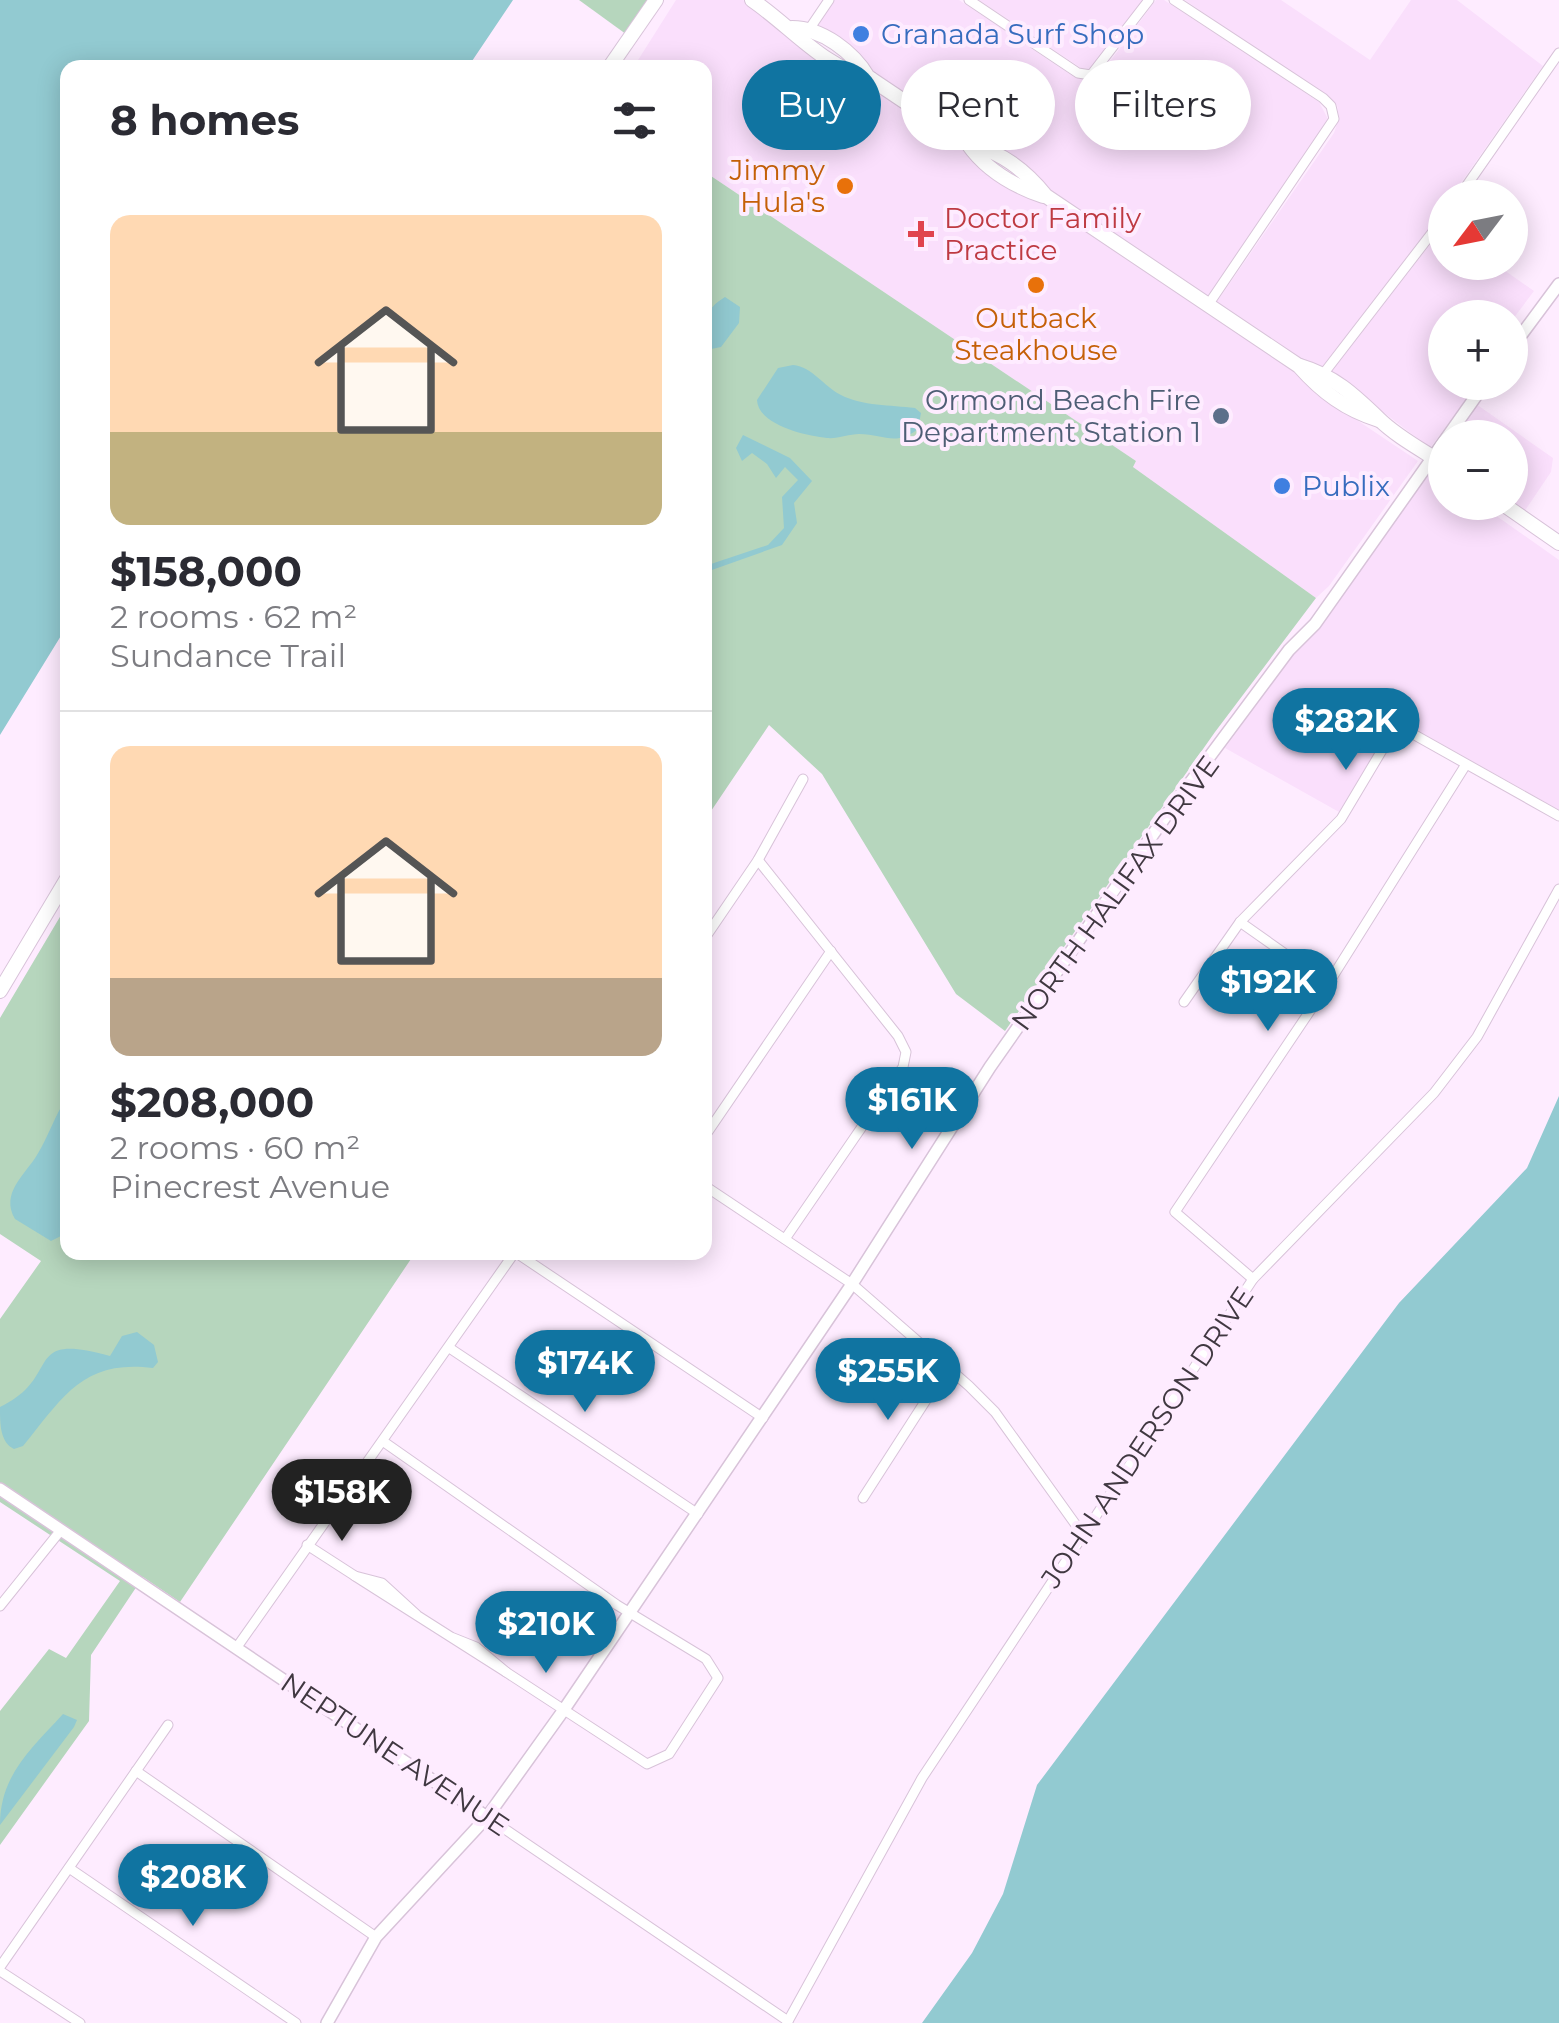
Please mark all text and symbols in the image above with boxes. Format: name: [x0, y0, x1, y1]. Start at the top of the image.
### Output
place label: Granada Surf Shop: [881, 17, 1144, 51]
marker: Granada Surf Shop: [850, 23, 872, 45]
chip: Buy: [742, 60, 881, 150]
chip: Rent: [901, 60, 1055, 150]
chip: Filters: [1075, 60, 1251, 150]
icon: filters: [607, 93, 662, 148]
text: 8 homes: [110, 94, 299, 146]
place label: Jimmy Hula's: [728, 153, 826, 219]
marker: Jimmy Hula's: [834, 175, 856, 197]
north arrow: [1428, 180, 1528, 280]
map controls: [1428, 180, 1528, 520]
place label: Doctor Family Practice: [944, 201, 1142, 267]
marker: Doctor Family Practice: [908, 221, 934, 247]
marker: Outback Steakhouse: [1025, 274, 1047, 296]
icon: home: [296, 280, 476, 460]
button: +: [1428, 300, 1528, 400]
place label: Outback Steakhouse: [954, 301, 1118, 367]
place label: Ormond Beach Fire Department Station 1: [901, 383, 1201, 449]
marker: Ormond Beach Fire Department Station 1: [1210, 405, 1232, 427]
button: −: [1428, 420, 1528, 520]
place label: Publix: [1302, 469, 1390, 503]
marker: Publix: [1271, 475, 1293, 497]
text: $158,000: [110, 545, 302, 597]
text: 2 rooms · 62 m²: [110, 597, 357, 636]
text: Sundance Trail: [110, 636, 346, 675]
pin: $282K: [1276, 688, 1416, 773]
text: $282K: [1295, 701, 1397, 740]
street label: NORTH HALIFAX DRIVE: [1004, 749, 1226, 1037]
icon: home: [296, 811, 476, 991]
pin: $192K: [1198, 949, 1338, 1034]
text: $192K: [1220, 962, 1316, 1001]
pin: $161K: [842, 1067, 982, 1152]
text: $208,000: [110, 1076, 314, 1128]
text: $161K: [867, 1080, 957, 1119]
text: 2 rooms · 60 m²: [110, 1128, 360, 1167]
text: Pinecrest Avenue: [110, 1167, 390, 1206]
street label: JOHN ANDERSON DRIVE: [1033, 1280, 1260, 1595]
pin: $174K: [515, 1330, 655, 1415]
pin: $255K: [818, 1338, 958, 1423]
text: $174K: [537, 1343, 633, 1382]
text: $255K: [838, 1351, 938, 1390]
pin: $158K: [272, 1459, 412, 1544]
text: $158K: [294, 1472, 390, 1511]
pin: $210K: [476, 1591, 616, 1676]
text: $210K: [497, 1604, 595, 1643]
street label: NEPTUNE AVENUE: [274, 1665, 516, 1843]
pin: $208K: [123, 1844, 263, 1929]
text: $208K: [140, 1857, 246, 1896]

